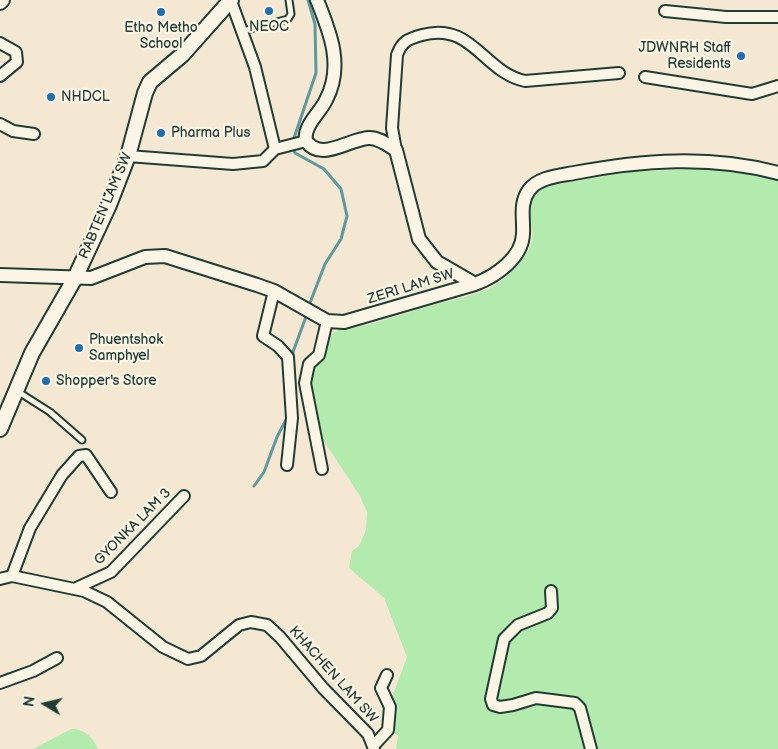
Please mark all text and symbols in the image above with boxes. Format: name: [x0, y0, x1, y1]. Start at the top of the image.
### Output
marker: NEOC: [263, 5, 275, 17]
marker: Etho Metho School: [155, 6, 167, 18]
place label: NEOC: [249, 19, 289, 35]
place label: Etho Metho School: [124, 20, 198, 52]
place label: JDWNRH Staff Residents: [639, 40, 731, 72]
marker: JDWNRH Staff Residents: [735, 50, 747, 62]
place label: NHDCL: [61, 89, 110, 105]
marker: NHDCL: [45, 91, 57, 103]
place label: Pharma Plus: [171, 125, 250, 141]
marker: Pharma Plus: [155, 127, 167, 139]
street label: RABTEN LAM SW: [76, 150, 136, 262]
street label: ZERI LAM SW: [366, 266, 456, 308]
place label: Phuentshok Samphyel: [89, 332, 163, 364]
marker: Phuentshok Samphyel: [73, 342, 85, 354]
place label: Shopper's Store: [56, 373, 156, 389]
marker: Shopper's Store: [40, 375, 52, 387]
street label: GYONKA LAM 3: [91, 485, 175, 569]
street label: KHACHEN LAM SW: [285, 623, 381, 727]
north arrow: [20, 679, 70, 729]
text: N: [20, 695, 39, 708]

